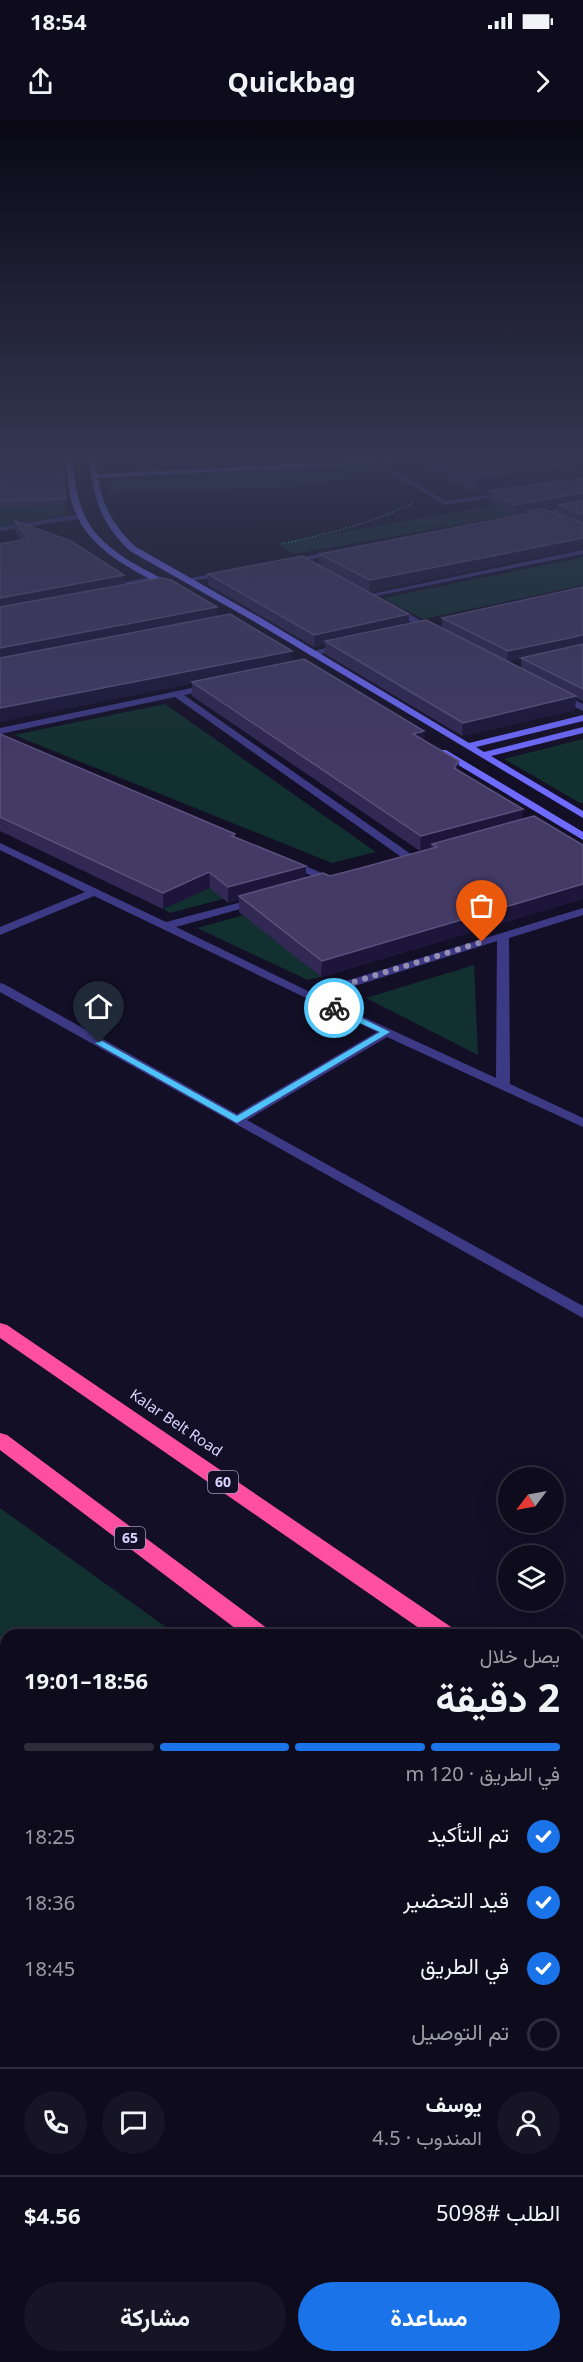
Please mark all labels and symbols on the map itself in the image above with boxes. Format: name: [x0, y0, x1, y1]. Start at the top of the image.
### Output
pin: [456, 880, 507, 942]
courier: [304, 978, 364, 1038]
pin: [73, 981, 124, 1043]
street label: Kalar Belt Road: [126, 1384, 227, 1461]
north arrow: [498, 1467, 564, 1533]
road number: 60: [208, 1471, 238, 1493]
road number: 65: [115, 1527, 145, 1549]

